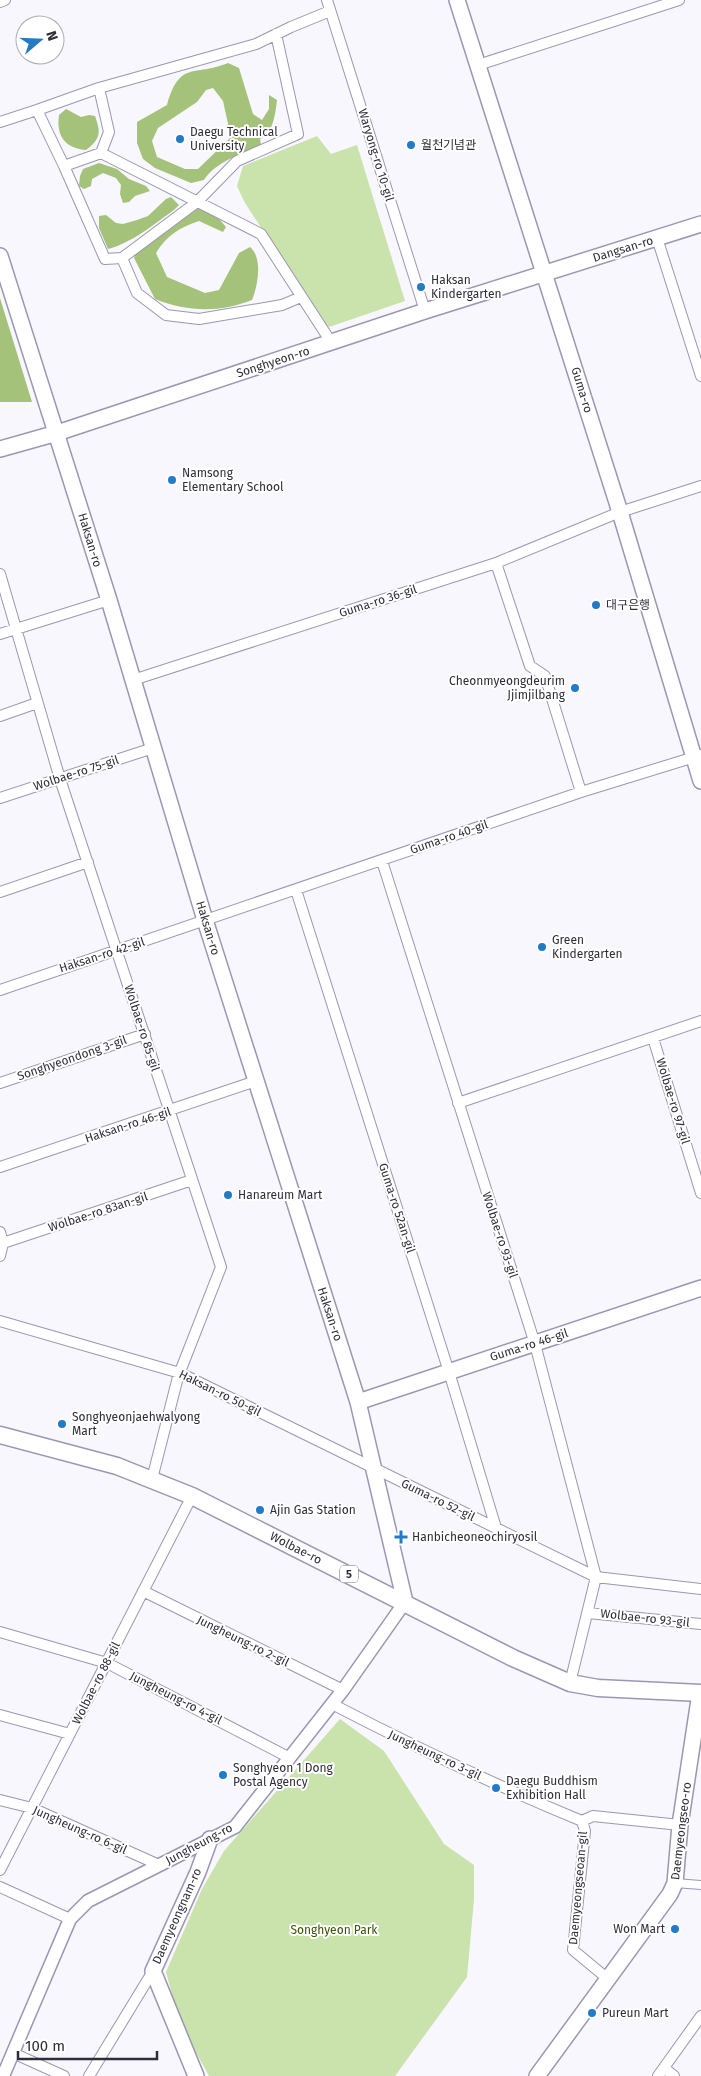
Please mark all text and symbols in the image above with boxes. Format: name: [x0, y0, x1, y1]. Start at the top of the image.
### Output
north arrow: [15, 15, 65, 65]
text: N: [42, 29, 61, 43]
street label: Waryong-ro 10-gil: [355, 107, 397, 203]
place label: Daegu Technical University: [190, 125, 278, 153]
marker: Daegu Technical University: [174, 133, 186, 145]
place label: 월천기념관: [421, 138, 476, 152]
marker: 월천기념관: [405, 139, 417, 151]
street label: Dangsan-ro: [591, 233, 655, 265]
place label: Haksan Kindergarten: [431, 273, 502, 301]
marker: Haksan Kindergarten: [415, 281, 427, 293]
street label: Songhyeon-ro: [235, 344, 311, 380]
street label: Guma-ro: [568, 365, 596, 415]
place label: Namsong Elementary School: [182, 466, 284, 494]
marker: Namsong Elementary School: [166, 474, 178, 486]
street label: Haksan-ro: [75, 511, 105, 569]
street label: Guma-ro 36-gil: [337, 582, 419, 620]
place label: 대구은행: [606, 598, 650, 612]
marker: 대구은행: [590, 599, 602, 611]
place label: Cheonmyeongdeurim Jjimjilbang: [449, 674, 566, 702]
marker: Cheonmyeongdeurim Jjimjilbang: [569, 682, 581, 694]
street label: Wolbae-ro 75-gil: [32, 752, 121, 793]
street label: Guma-ro 40-gil: [408, 817, 490, 857]
street label: Haksan-ro: [193, 899, 223, 957]
place label: Green Kindergarten: [552, 933, 623, 961]
street label: Haksan-ro 42-gil: [57, 934, 147, 975]
marker: Green Kindergarten: [536, 941, 548, 953]
street label: Wolbae-ro 85-gil: [121, 983, 163, 1074]
street label: Songhyeondong 3-gil: [15, 1033, 129, 1083]
street label: Wolbae-ro 97-gil: [653, 1056, 693, 1146]
street label: Haksan-ro 46-gil: [83, 1104, 173, 1146]
street label: Guma-ro 52an-gil: [376, 1161, 418, 1255]
place label: Hanareum Mart: [238, 1188, 323, 1202]
street label: Wolbae-ro 83an-gil: [46, 1189, 150, 1235]
marker: Hanareum Mart: [222, 1189, 234, 1201]
street label: Wolbae-ro 93-gil: [479, 1190, 521, 1280]
street label: Haksan-ro: [315, 1285, 345, 1343]
street label: Guma-ro 46-gil: [488, 1326, 570, 1364]
street label: Haksan-ro 50-gil: [177, 1367, 264, 1419]
place label: Songhyeonjaehwalyong Mart: [72, 1410, 201, 1438]
marker: Songhyeonjaehwalyong Mart: [56, 1418, 68, 1430]
street label: Guma-ro 52-gil: [399, 1476, 478, 1524]
place label: Ajin Gas Station: [270, 1503, 356, 1517]
marker: Ajin Gas Station: [254, 1504, 266, 1516]
street label: Wolbae-ro: [268, 1529, 324, 1567]
marker: Hanbicheoneochiryosil: [394, 1530, 408, 1544]
place label: Hanbicheoneochiryosil: [412, 1530, 538, 1544]
road number: 5: [340, 1566, 358, 1582]
street label: Wolbae-ro 93-gil: [600, 1606, 691, 1630]
street label: Jungheung-ro 2-gil: [195, 1613, 292, 1670]
street label: Wolbae-ro 88-gil: [69, 1639, 123, 1727]
street label: Jungheung-ro 4-gil: [128, 1669, 225, 1727]
street label: Jungheung-ro 3-gil: [386, 1727, 484, 1783]
place label: Songhyeon 1 Dong Postal Agency: [233, 1761, 334, 1789]
marker: Songhyeon 1 Dong Postal Agency: [217, 1769, 229, 1781]
place label: Daegu Buddhism Exhibition Hall: [506, 1774, 598, 1802]
street label: Daemyeongseo-ro: [668, 1781, 694, 1881]
marker: Daegu Buddhism Exhibition Hall: [490, 1782, 502, 1794]
street label: Jungheung-ro 6-gil: [31, 1803, 130, 1857]
street label: Jungheung-ro: [163, 1821, 235, 1867]
street label: Daemyeongseoan-gil: [566, 1830, 590, 1945]
street label: Daemyeongnam-ro: [150, 1866, 204, 1966]
place label: Won Mart: [613, 1922, 666, 1936]
park label: Songhyeon Park: [290, 1923, 378, 1937]
marker: Won Mart: [669, 1923, 681, 1935]
place label: Pureun Mart: [602, 2006, 669, 2020]
marker: Pureun Mart: [586, 2007, 598, 2019]
scale bar: [18, 2028, 156, 2060]
text: 100 m: [25, 2037, 65, 2055]

